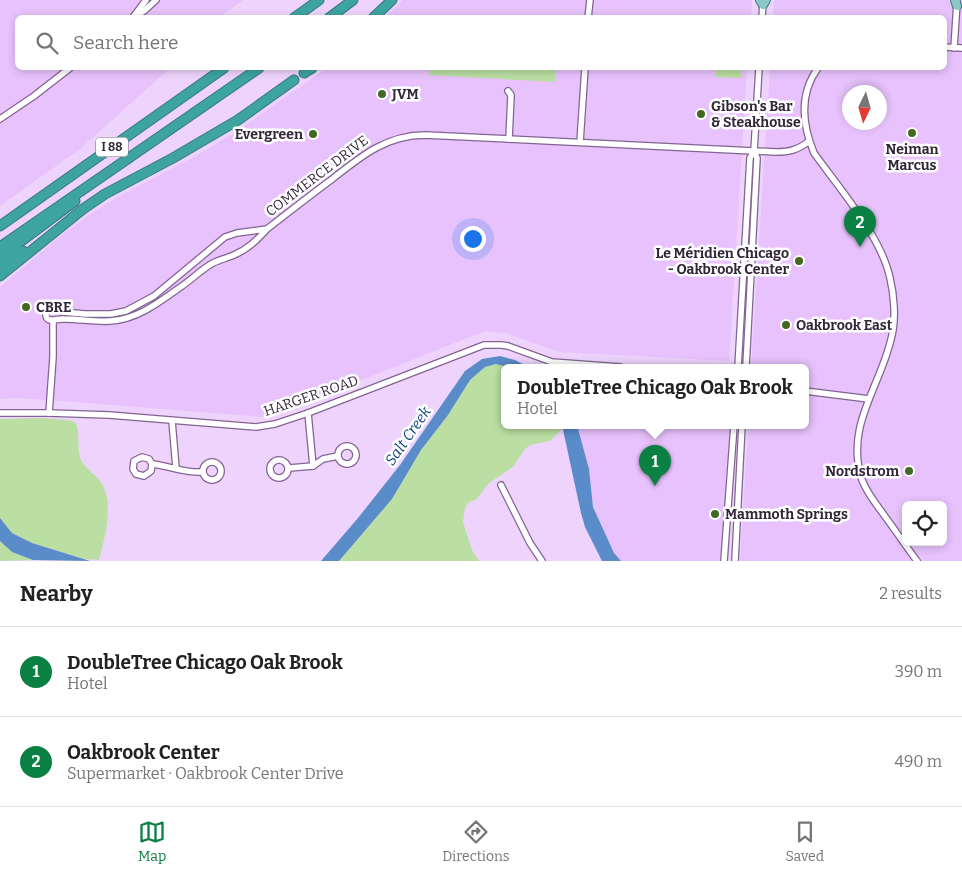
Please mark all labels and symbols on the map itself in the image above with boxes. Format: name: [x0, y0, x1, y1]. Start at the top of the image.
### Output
north arrow: [842, 85, 887, 130]
place label: JVM: [391, 86, 419, 103]
marker: JVM: [376, 88, 388, 100]
place label: Gibson's Bar & Steakhouse: [711, 98, 801, 131]
marker: Gibson's Bar & Steakhouse: [695, 108, 707, 120]
place label: Evergreen: [235, 126, 303, 143]
marker: Neiman Marcus: [906, 127, 918, 139]
marker: Evergreen: [307, 128, 319, 140]
street label: COMMERCE DRIVE: [262, 132, 372, 220]
road number: I 88: [96, 138, 128, 156]
place label: Neiman Marcus: [885, 141, 939, 174]
pin: 2: [844, 206, 876, 247]
your location: [460, 226, 486, 252]
place label: Le Méridien Chicago - Oakbrook Center: [656, 245, 789, 278]
marker: Le Méridien Chicago - Oakbrook Center: [793, 255, 805, 267]
place label: CBRE: [36, 299, 71, 316]
marker: CBRE: [20, 301, 32, 313]
place label: Oakbrook East: [796, 317, 893, 334]
marker: Oakbrook East: [780, 319, 792, 331]
street label: HARGER ROAD: [262, 372, 360, 420]
water label: Salt Creek: [381, 402, 435, 469]
pin: 1: [639, 445, 671, 486]
place label: Nordstrom: [825, 463, 900, 480]
marker: Nordstrom: [903, 465, 915, 477]
place label: Mammoth Springs: [725, 506, 848, 523]
marker: Mammoth Springs: [709, 508, 721, 520]

